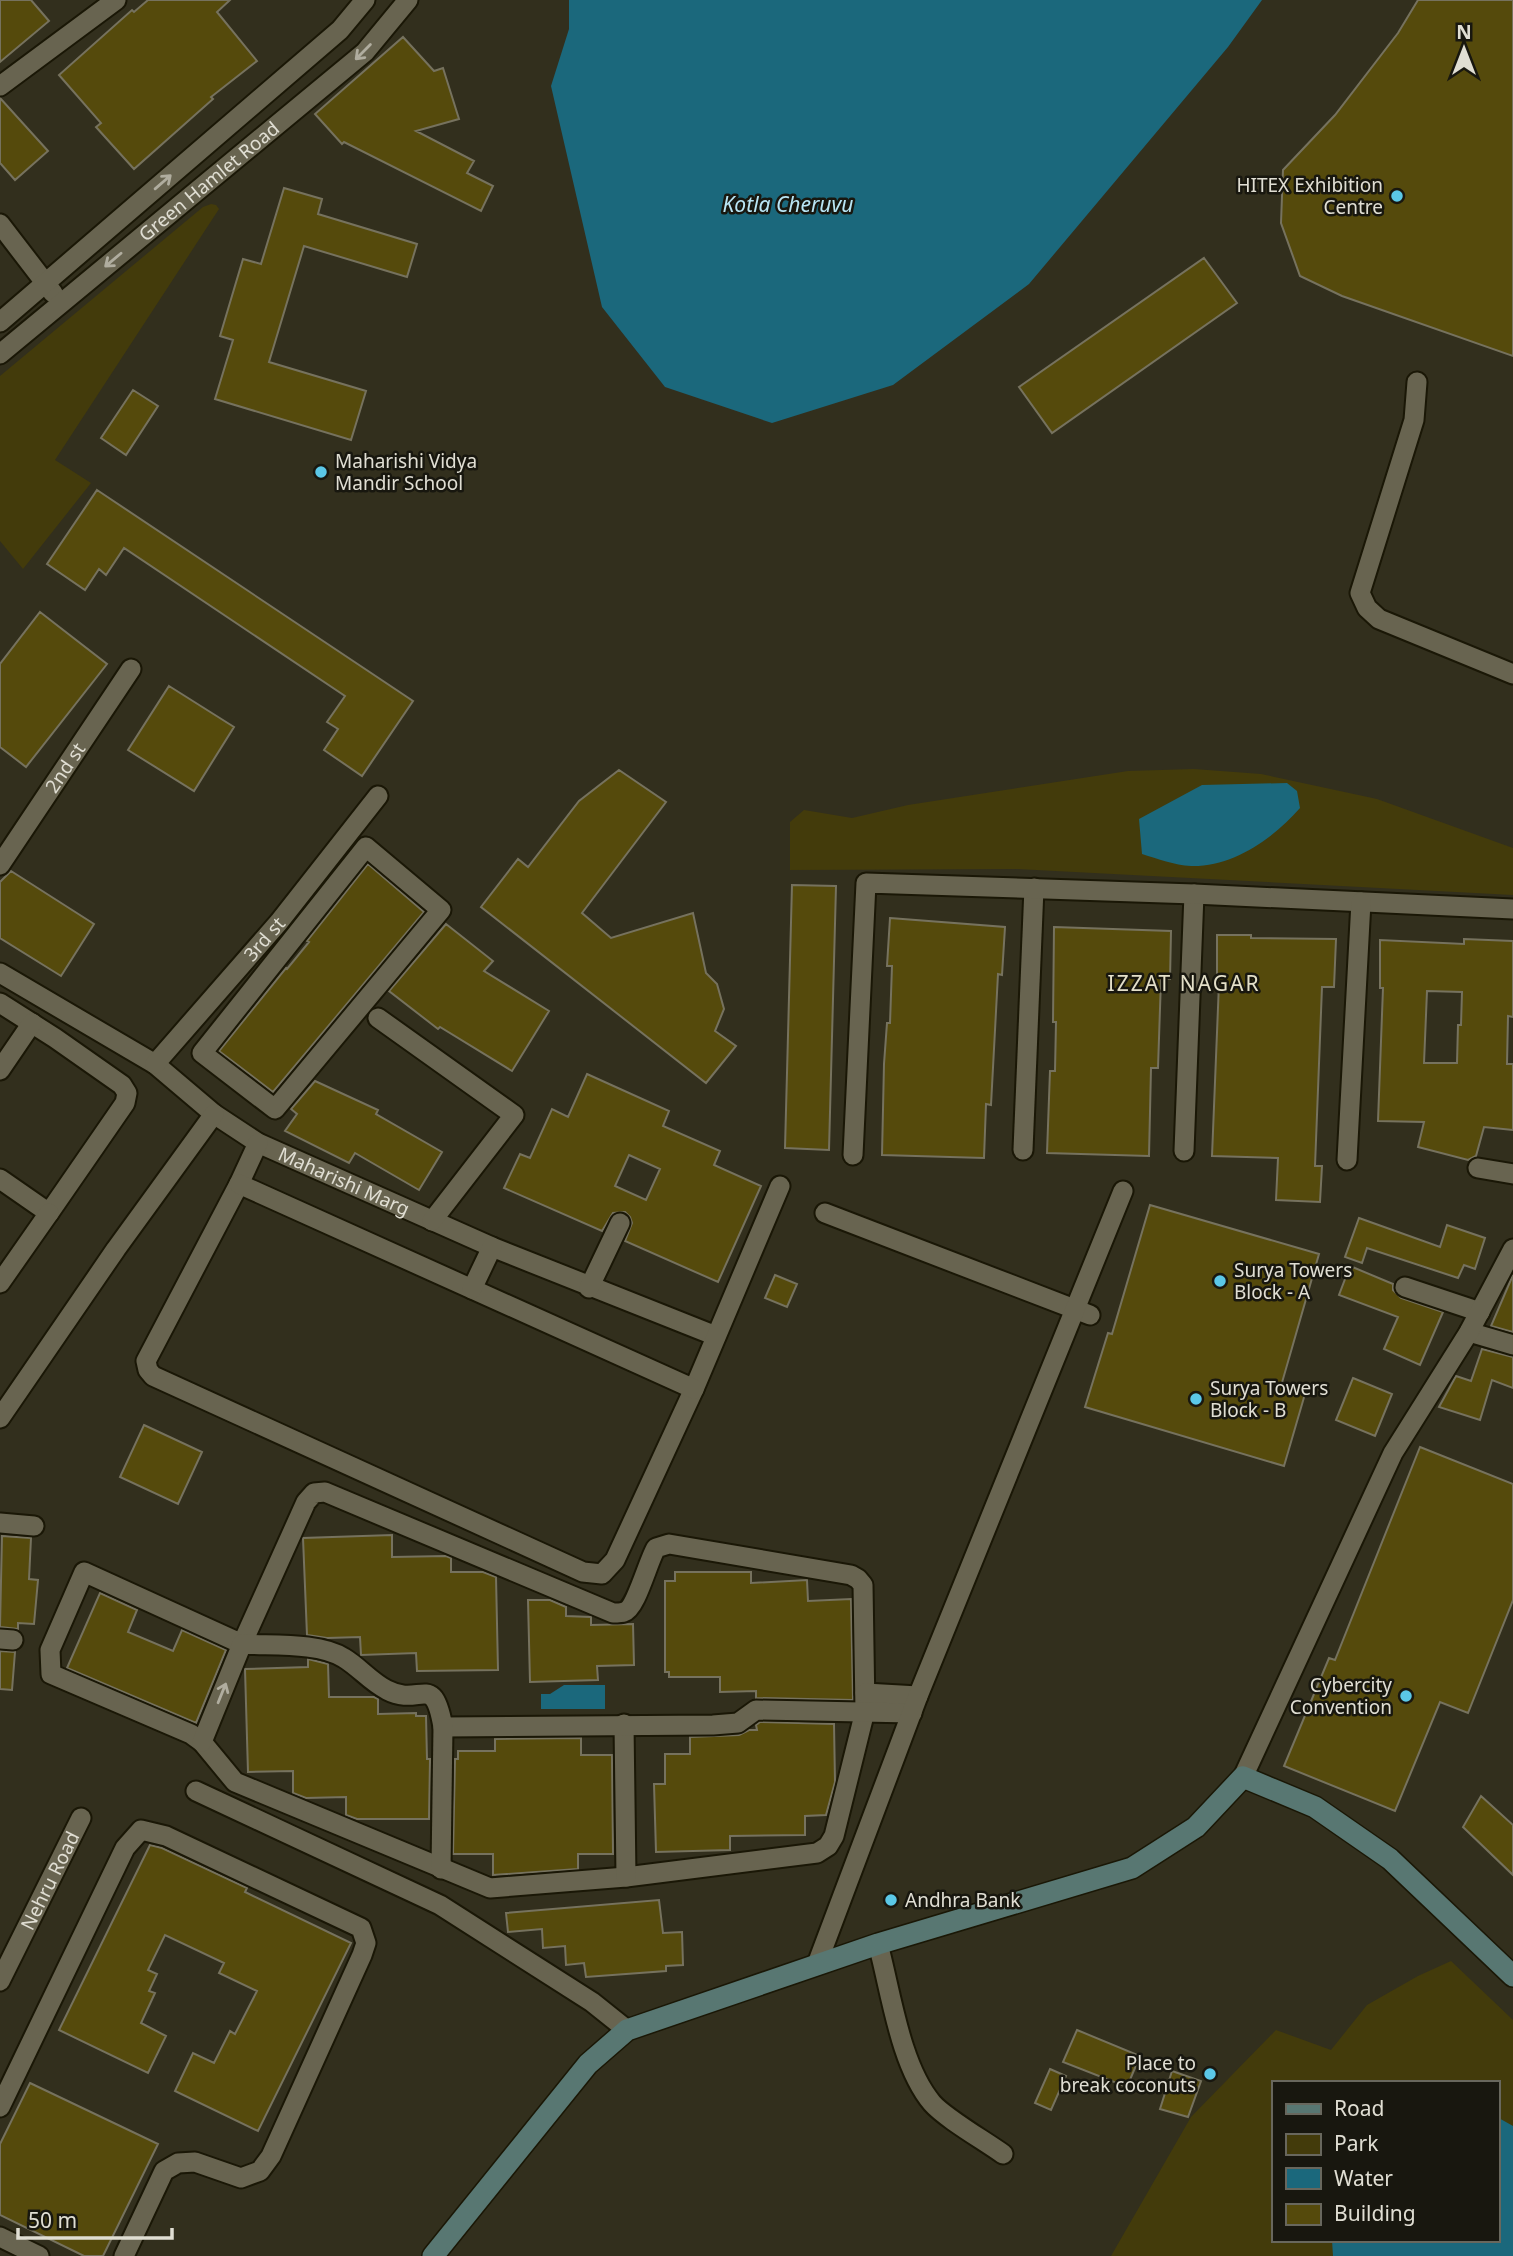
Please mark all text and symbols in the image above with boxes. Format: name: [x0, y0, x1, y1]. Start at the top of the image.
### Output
north arrow: [1429, 14, 1499, 84]
text: N: [1456, 19, 1472, 45]
one-way arrow: [355, 43, 372, 60]
street label: Green Hamlet Road: [133, 115, 285, 247]
place label: HITEX Exhibition Centre: [1236, 172, 1383, 220]
one-way arrow: [154, 174, 172, 190]
marker: HITEX Exhibition Centre: [1389, 188, 1405, 204]
water label: Kotla Cheruvu: [723, 190, 853, 218]
one-way arrow: [105, 252, 123, 268]
place label: Maharishi Vidya Mandir School: [335, 448, 477, 496]
marker: Maharishi Vidya Mandir School: [313, 464, 329, 480]
street label: 2nd st: [39, 737, 91, 798]
street label: 3rd st: [238, 911, 291, 967]
district label: IZZAT NAGAR: [1108, 969, 1260, 997]
street label: Maharishi Marg: [274, 1141, 414, 1222]
place label: Surya Towers Block - A: [1234, 1257, 1352, 1305]
marker: Surya Towers Block - A: [1212, 1273, 1228, 1289]
place label: Surya Towers Block - B: [1210, 1375, 1328, 1423]
marker: Surya Towers Block - B: [1188, 1391, 1204, 1407]
place label: Cybercity Convention: [1290, 1672, 1392, 1720]
one-way arrow: [217, 1683, 230, 1704]
marker: Cybercity Convention: [1398, 1688, 1414, 1704]
street label: Nehru Road: [14, 1827, 85, 1934]
place label: Andhra Bank: [905, 1887, 1020, 1913]
marker: Andhra Bank: [883, 1892, 899, 1908]
place label: Place to break coconuts: [1060, 2050, 1196, 2098]
marker: Place to break coconuts: [1202, 2066, 1218, 2082]
legend: [1272, 2081, 1499, 2242]
text: Road: [1334, 2094, 1384, 2122]
text: Park: [1334, 2129, 1379, 2157]
text: Water: [1334, 2164, 1393, 2192]
scale bar: [18, 2196, 172, 2240]
text: Building: [1334, 2199, 1416, 2227]
text: 50 m: [28, 2206, 77, 2234]

